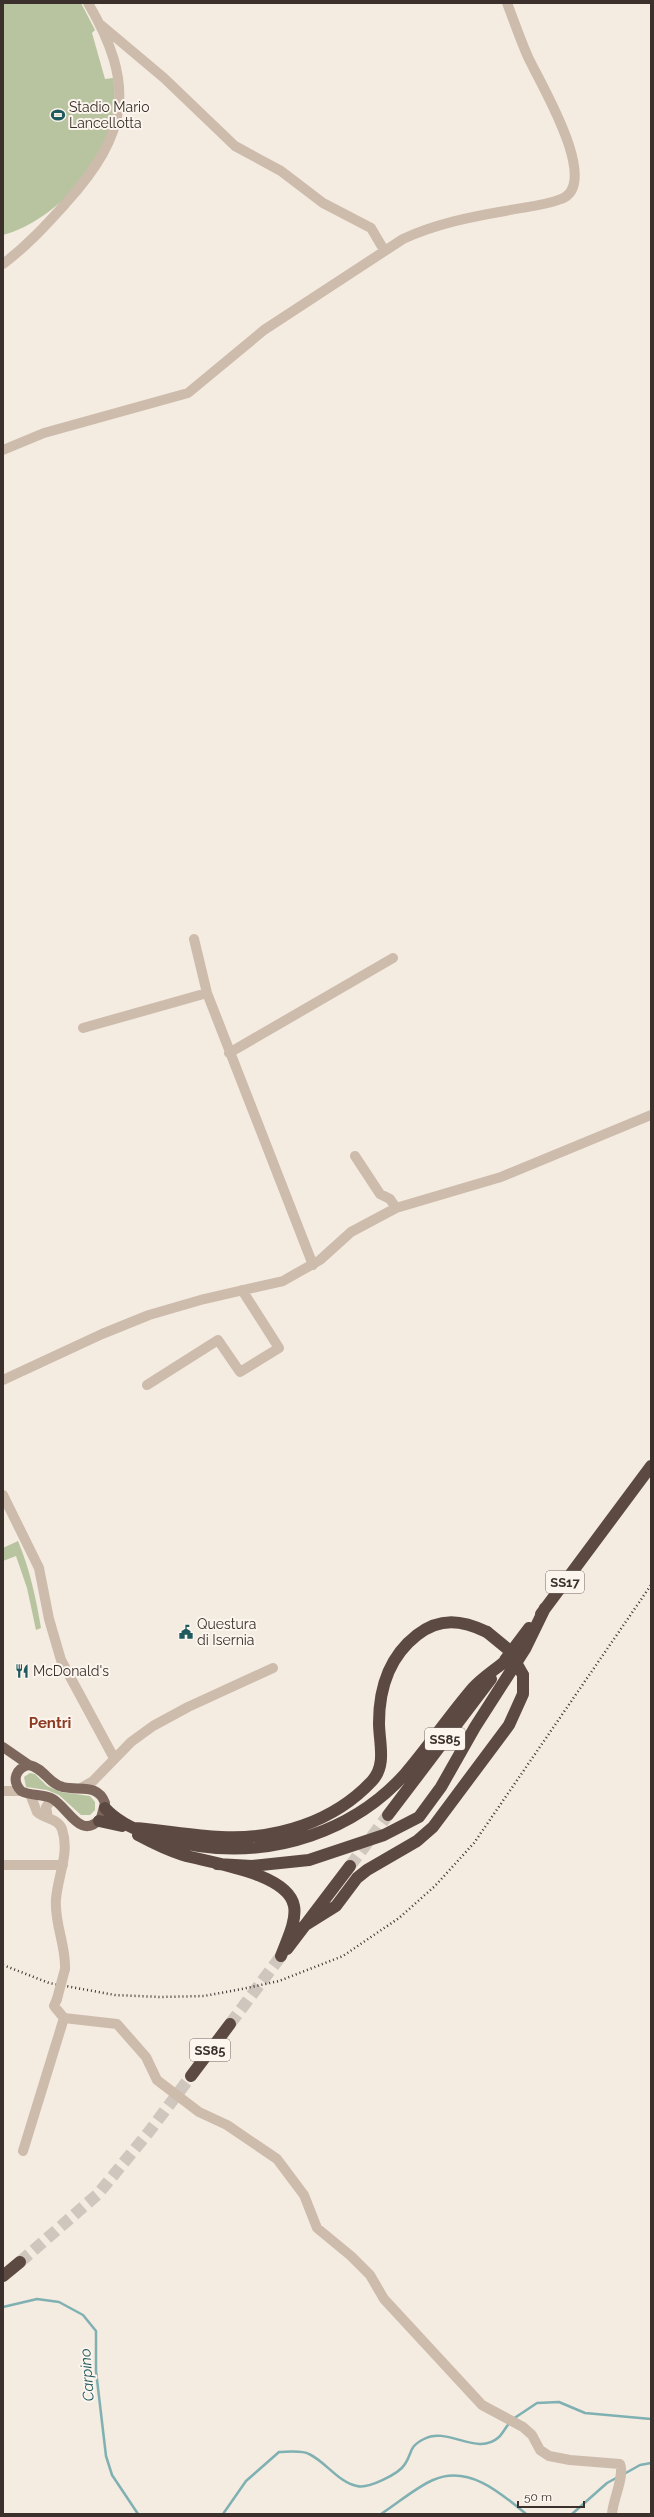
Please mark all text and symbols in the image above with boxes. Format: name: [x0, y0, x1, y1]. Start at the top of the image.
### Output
place label: Stadio Mario Lancellotta: [69, 99, 150, 131]
sports icon: Stadio Mario Lancellotta: [50, 107, 66, 123]
road number: SS17: [546, 1571, 584, 1593]
place label: Questura di Isernia: [197, 1616, 256, 1648]
public building icon: Questura di Isernia: [178, 1624, 194, 1640]
restaurant icon: McDonald's: [14, 1663, 30, 1679]
place label: McDonald's: [33, 1663, 109, 1679]
district label: Pentri: [29, 1714, 71, 1732]
road number: SS85: [425, 1728, 465, 1750]
road number: SS85: [190, 2039, 230, 2061]
water label: Carpino: [76, 2348, 98, 2402]
scale bar: [518, 2483, 584, 2509]
text: 50 m: [524, 2490, 552, 2504]

